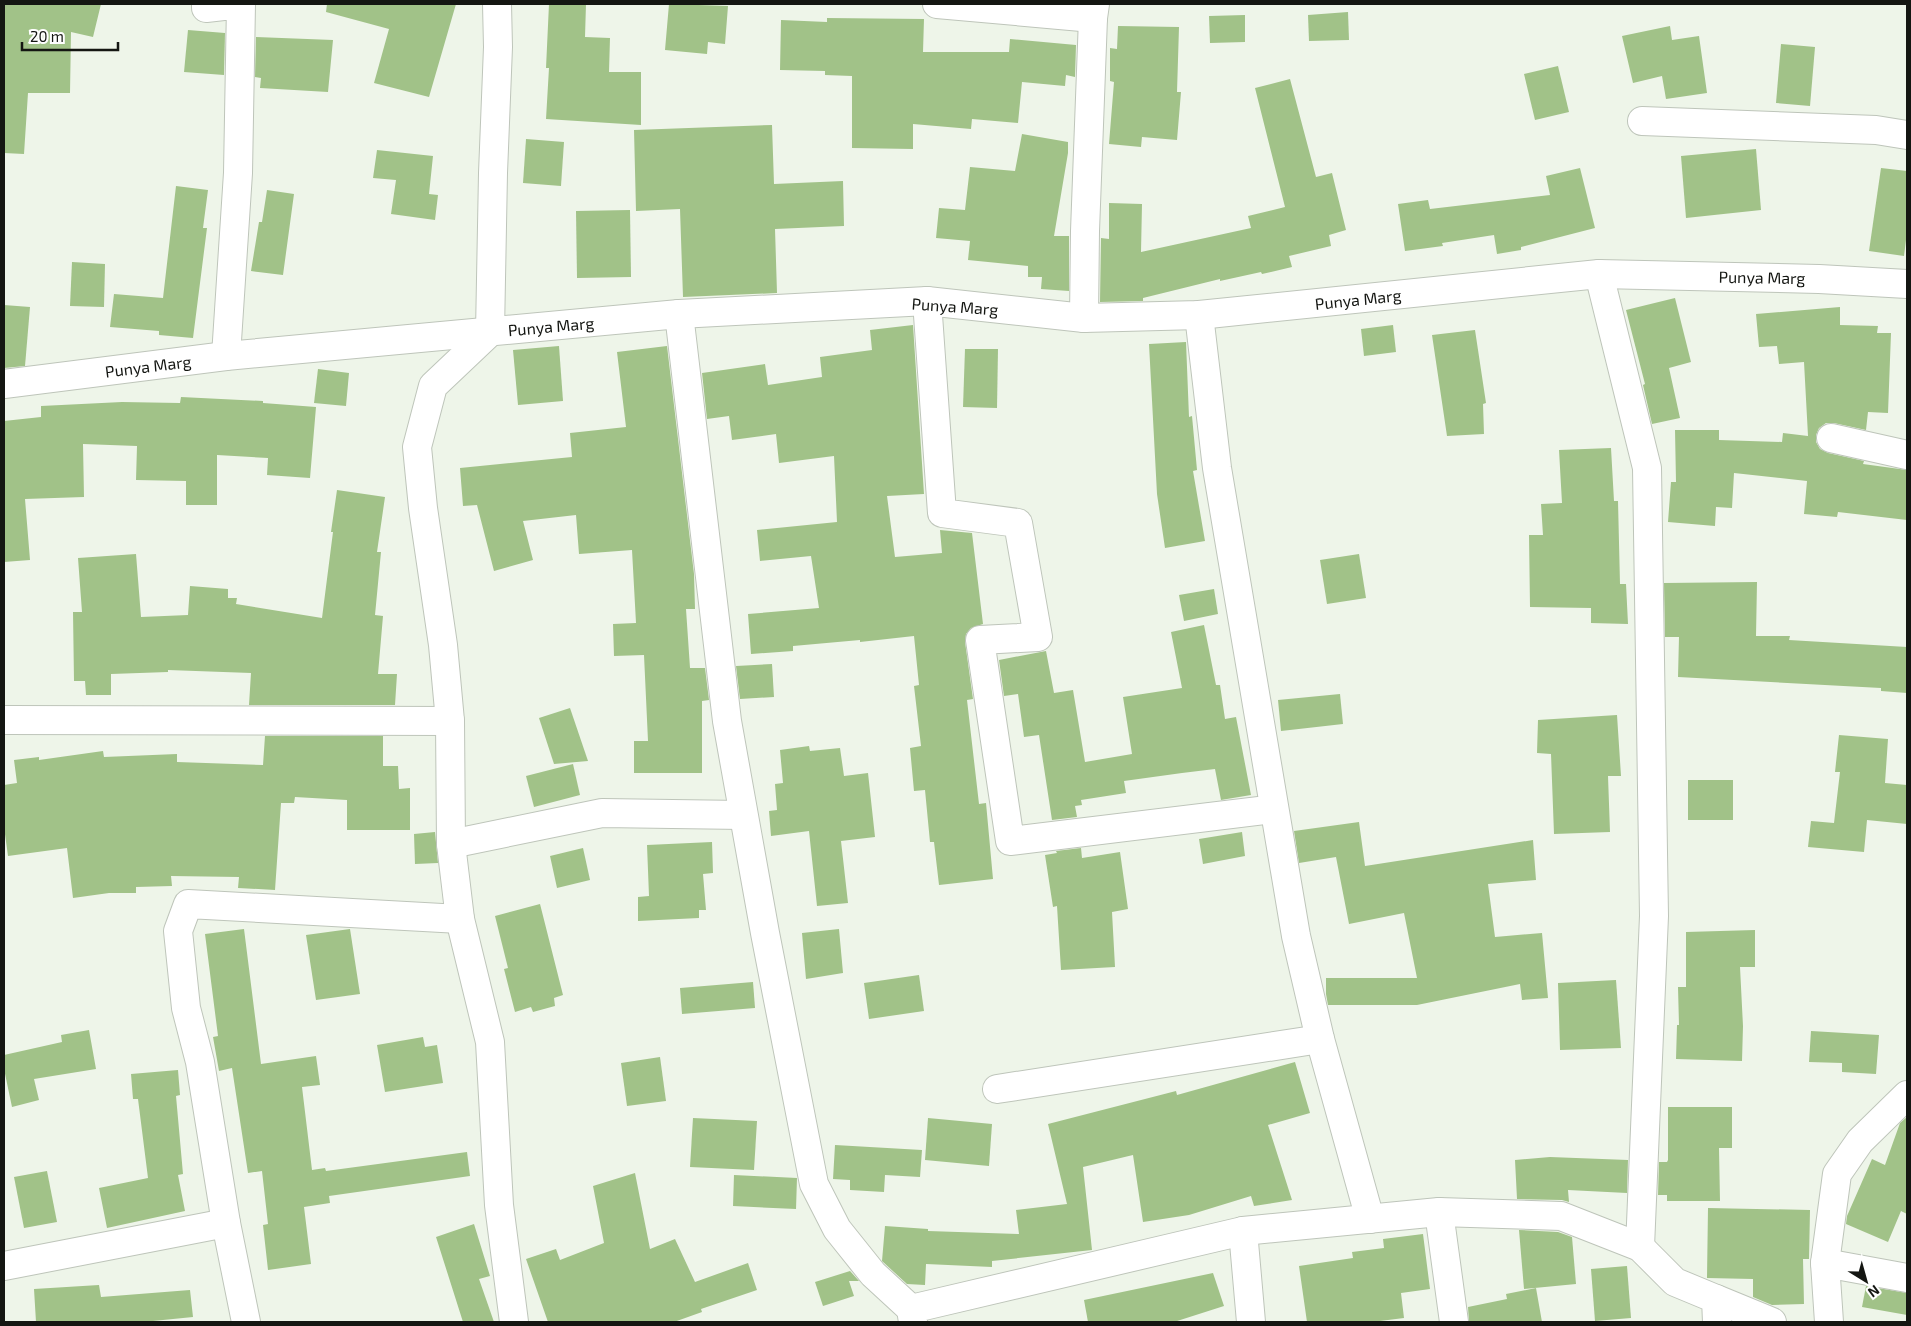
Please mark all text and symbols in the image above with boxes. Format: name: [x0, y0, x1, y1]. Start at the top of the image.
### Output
scale bar: [22, 20, 119, 52]
text: 20 m: [30, 27, 64, 45]
street label: Punya Marg: [1718, 267, 1806, 287]
street label: Punya Marg: [1314, 285, 1402, 313]
street label: Punya Marg: [911, 293, 999, 319]
street label: Punya Marg: [507, 313, 595, 339]
street label: Punya Marg: [104, 351, 192, 381]
north arrow: [1841, 1256, 1891, 1306]
text: N: [1865, 1282, 1883, 1302]

